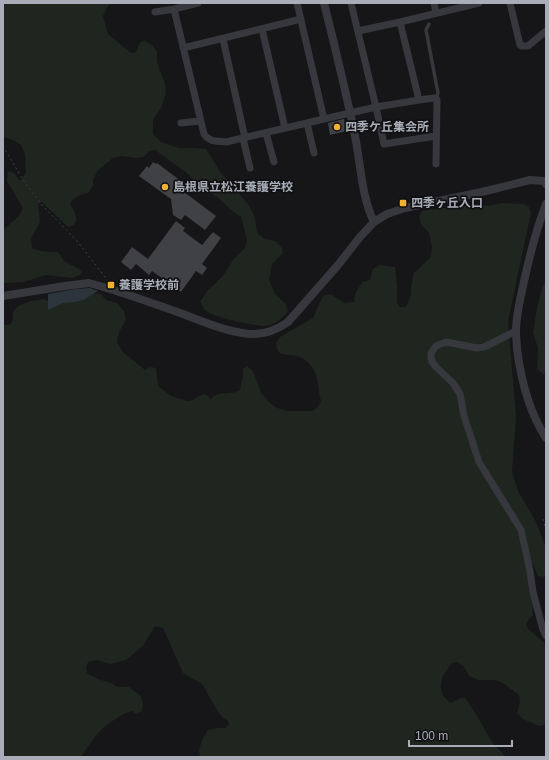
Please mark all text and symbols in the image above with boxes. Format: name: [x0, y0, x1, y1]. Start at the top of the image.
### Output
place label: 四季ケ丘集会所: [345, 120, 429, 134]
marker: 四季ケ丘集会所: [332, 122, 342, 132]
place label: 島根県立松江養護学校: [173, 180, 293, 194]
marker: 島根県立松江養護学校: [160, 182, 170, 192]
place label: 四季ヶ丘入口: [411, 196, 483, 210]
marker: 四季ヶ丘入口: [398, 198, 408, 208]
place label: 養護学校前: [119, 278, 179, 292]
marker: 養護学校前: [106, 280, 116, 290]
scale bar: [409, 722, 512, 748]
text: 100 m: [415, 729, 448, 743]

